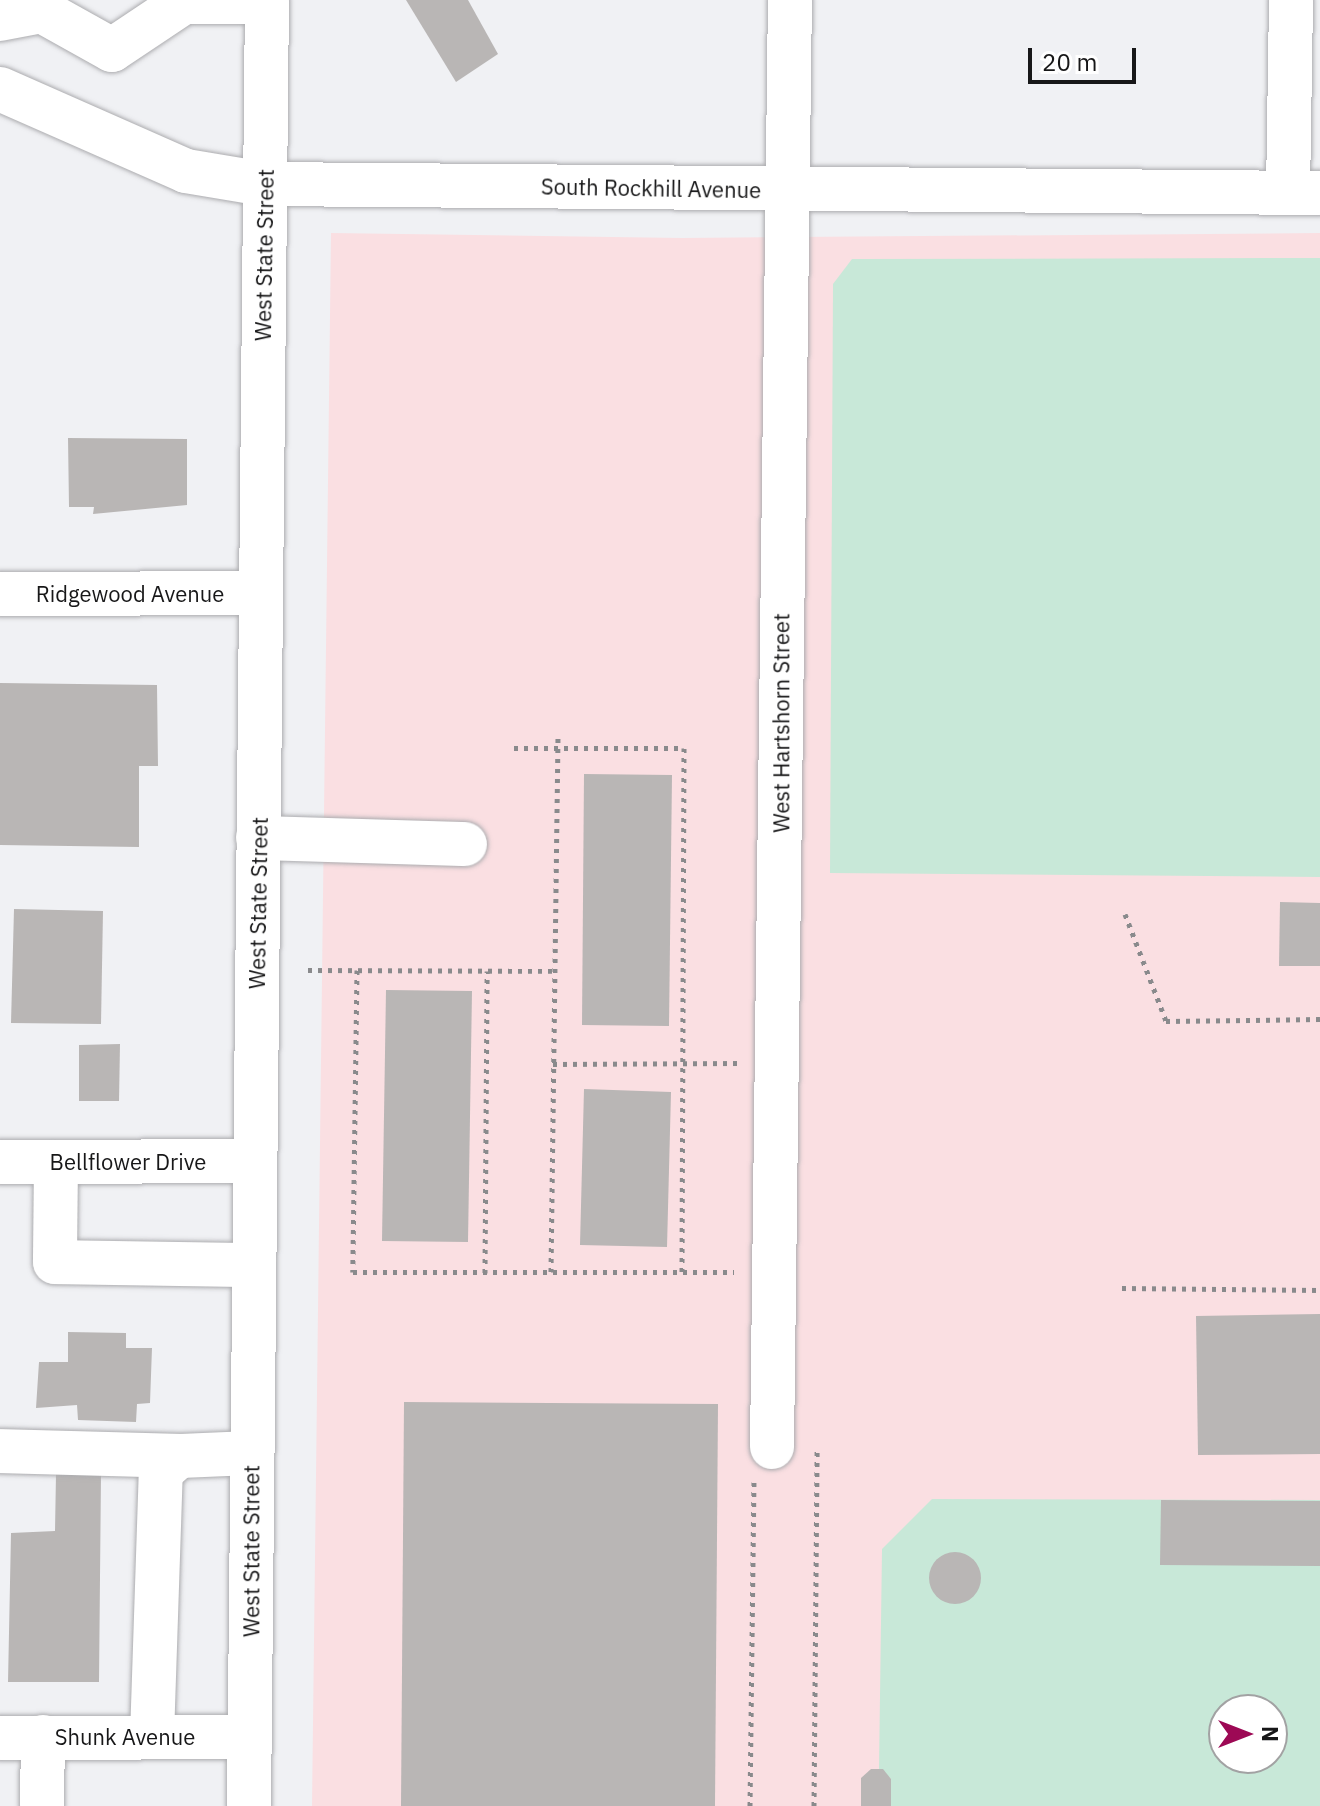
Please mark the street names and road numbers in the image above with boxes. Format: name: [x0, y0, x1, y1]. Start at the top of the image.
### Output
street label: West State Street: [249, 169, 279, 341]
street label: South Rockhill Avenue: [541, 173, 761, 203]
street label: Ridgewood Avenue: [36, 581, 224, 607]
street label: West Hartshorn Street: [768, 613, 794, 833]
street label: West State Street: [243, 817, 273, 989]
street label: Bellflower Drive: [50, 1149, 206, 1175]
street label: West State Street: [238, 1465, 264, 1637]
street label: Shunk Avenue: [55, 1724, 195, 1750]

